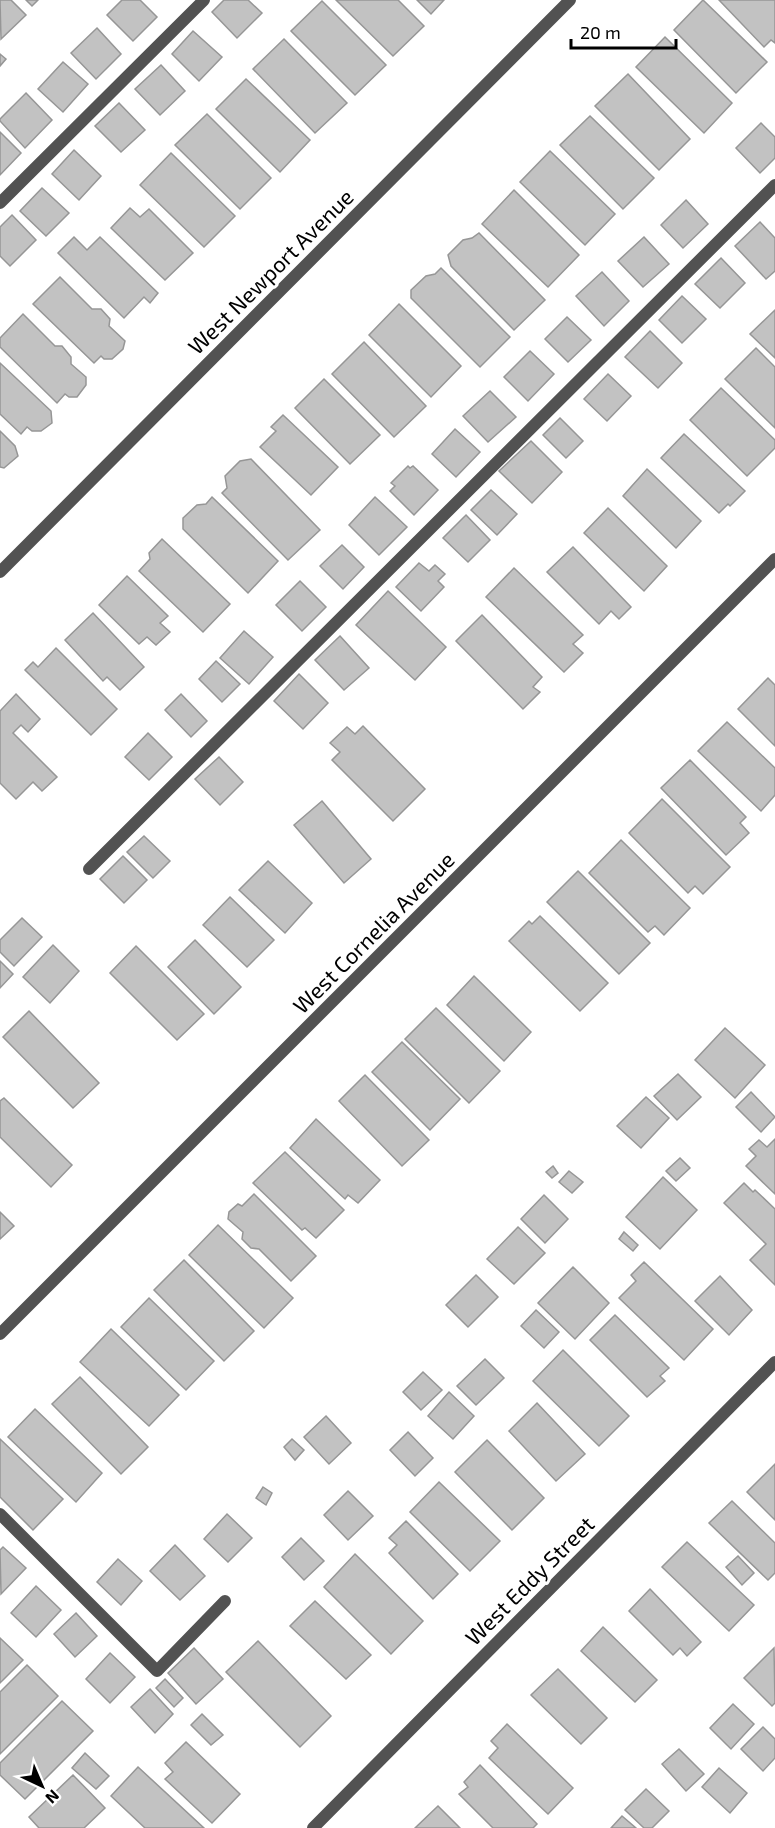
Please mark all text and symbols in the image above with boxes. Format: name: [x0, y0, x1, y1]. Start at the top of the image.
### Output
scale bar: [571, 12, 676, 50]
text: 20 m: [580, 21, 621, 43]
street label: West Newport Avenue: [182, 183, 358, 359]
street label: West Cornelia Avenue: [287, 846, 459, 1018]
street label: West Eddy Street: [459, 1510, 599, 1650]
north arrow: [12, 1756, 72, 1816]
text: N: [42, 1786, 64, 1808]

